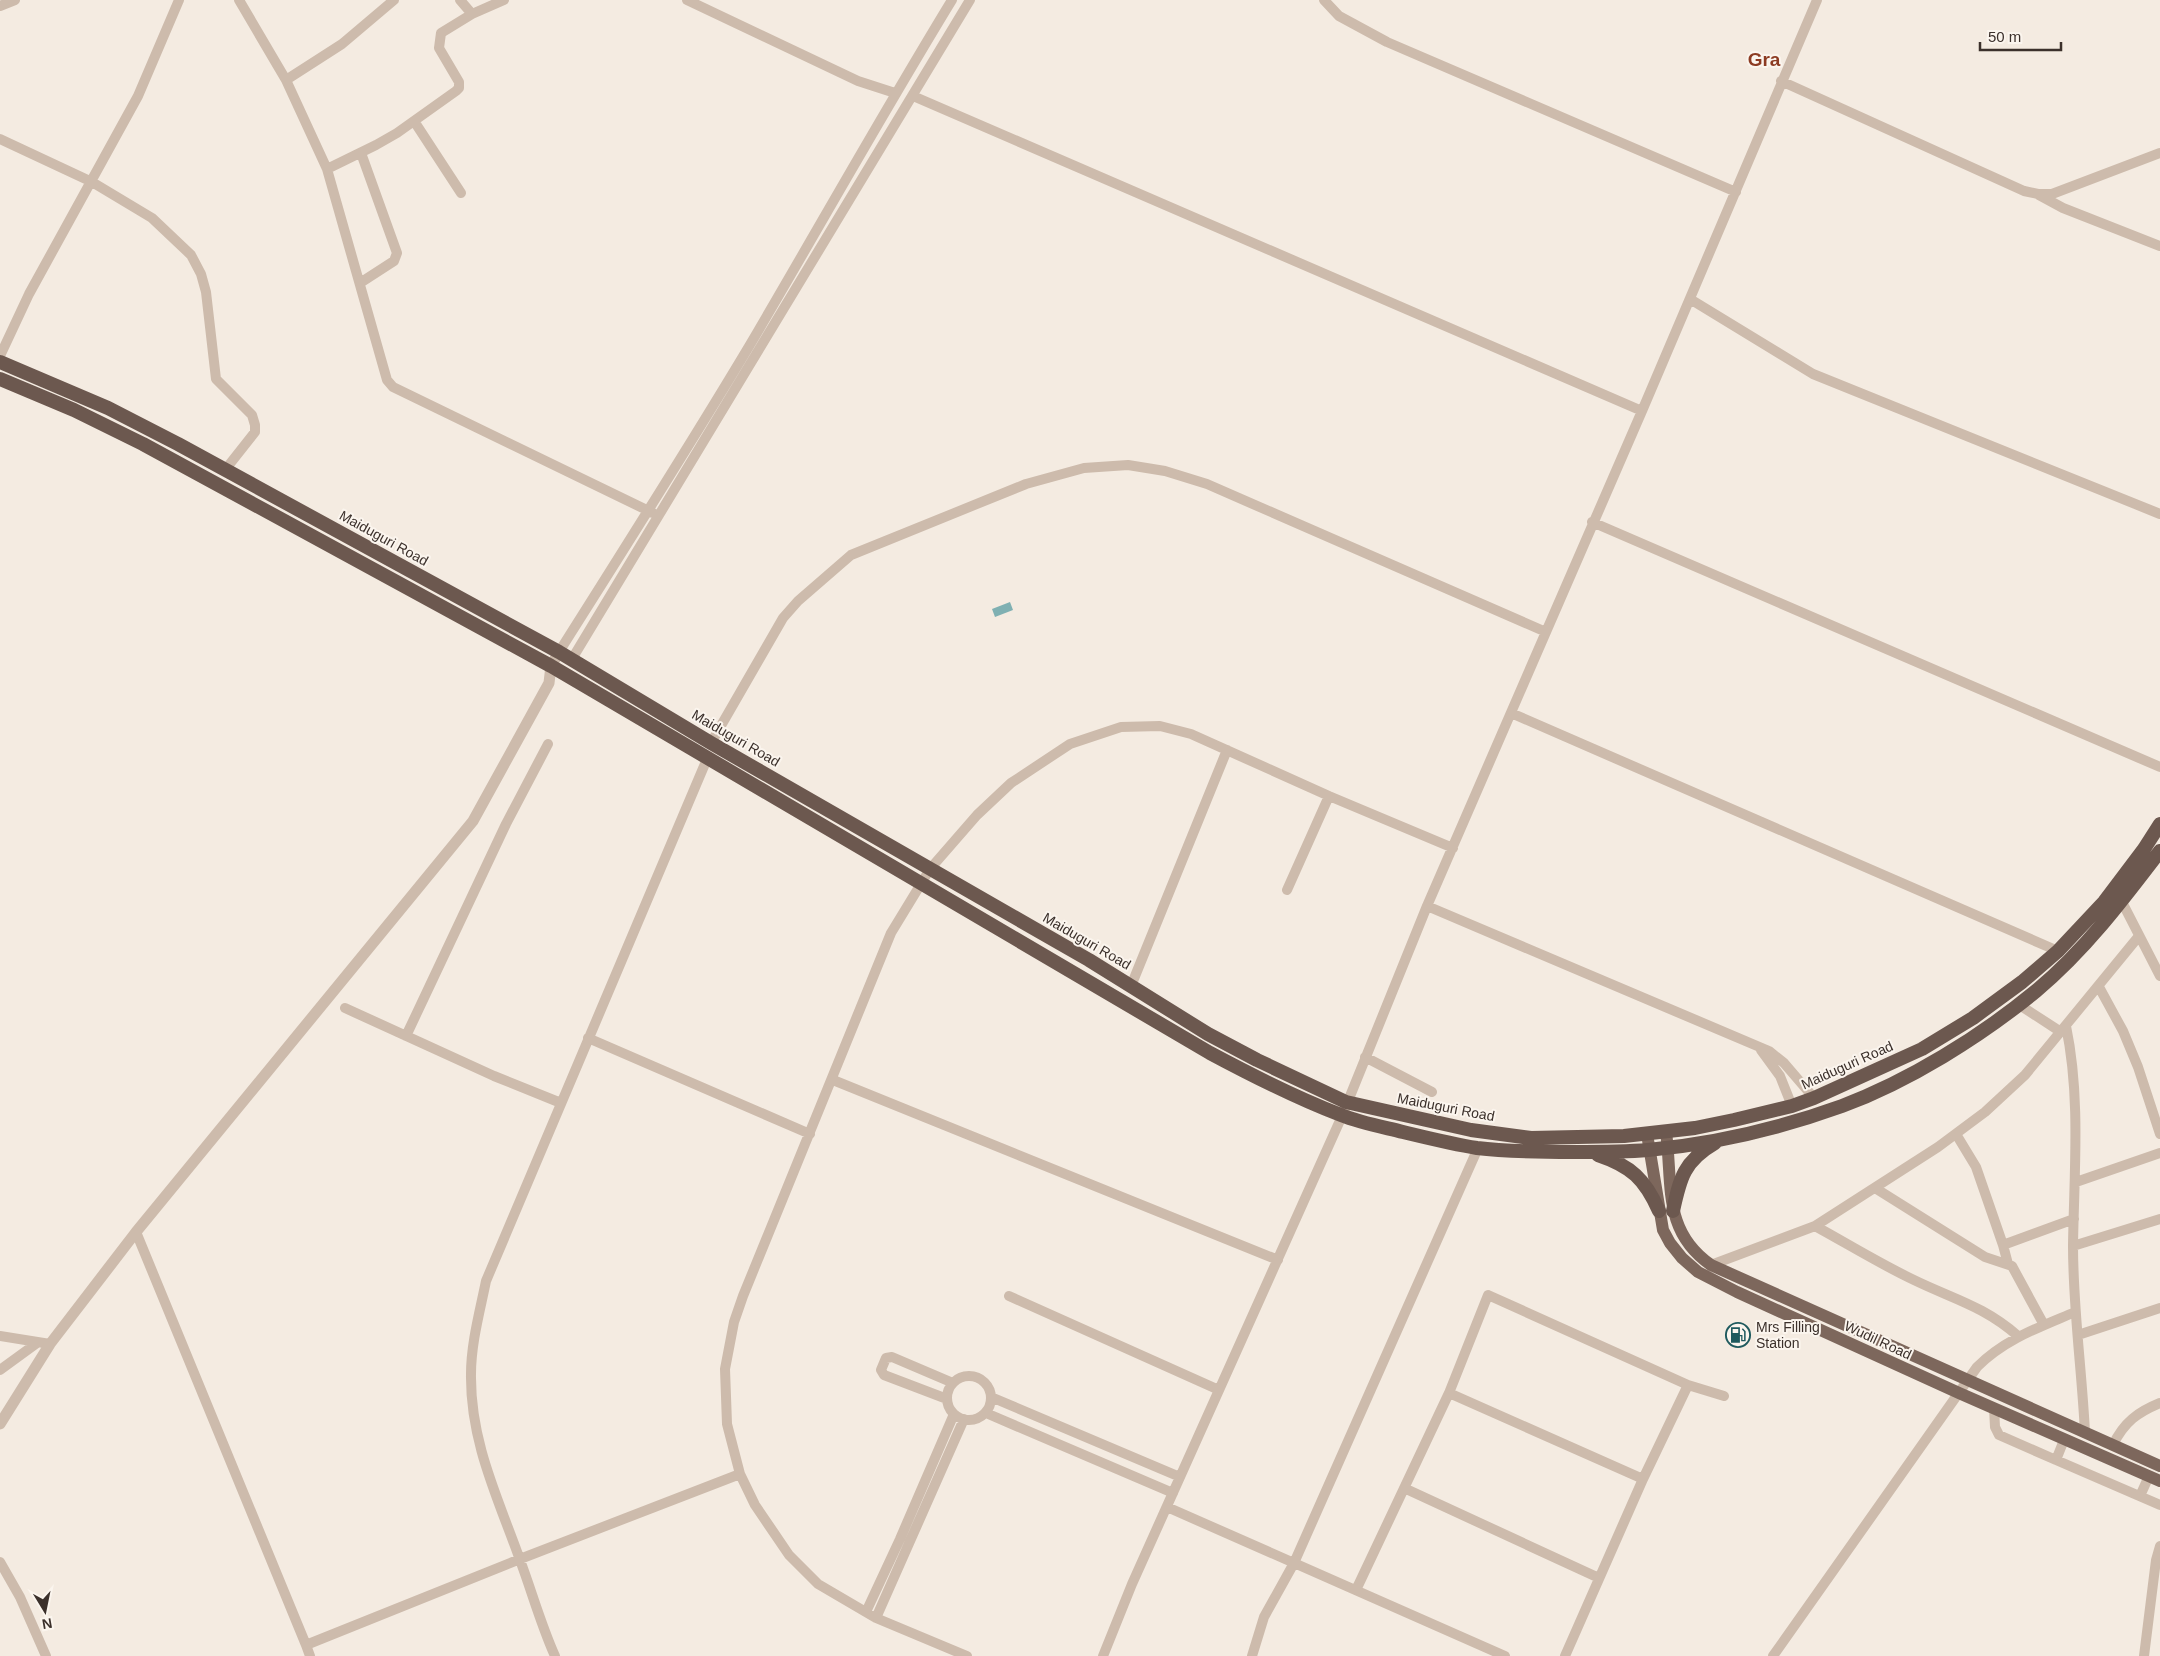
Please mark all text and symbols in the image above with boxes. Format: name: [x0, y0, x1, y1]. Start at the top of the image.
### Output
scale bar: [1980, 20, 2061, 52]
text: 50 m: [1988, 28, 2021, 45]
district label: Gra: [1748, 49, 1781, 70]
street label: Maiduguri Road: [337, 507, 431, 569]
street label: Maiduguri Road: [689, 706, 783, 770]
street label: Maiduguri Road: [1040, 909, 1134, 973]
street label: Maiduguri Road: [1799, 1038, 1895, 1092]
street label: Maiduguri Road: [1396, 1090, 1496, 1124]
street label: Wudil Road: [1842, 1318, 1914, 1362]
place label: Mrs Filling Station: [1756, 1319, 1820, 1351]
fuel station icon: Mrs Filling Station: [1725, 1322, 1751, 1348]
north arrow: [20, 1586, 70, 1636]
text: N: [41, 1615, 54, 1633]

